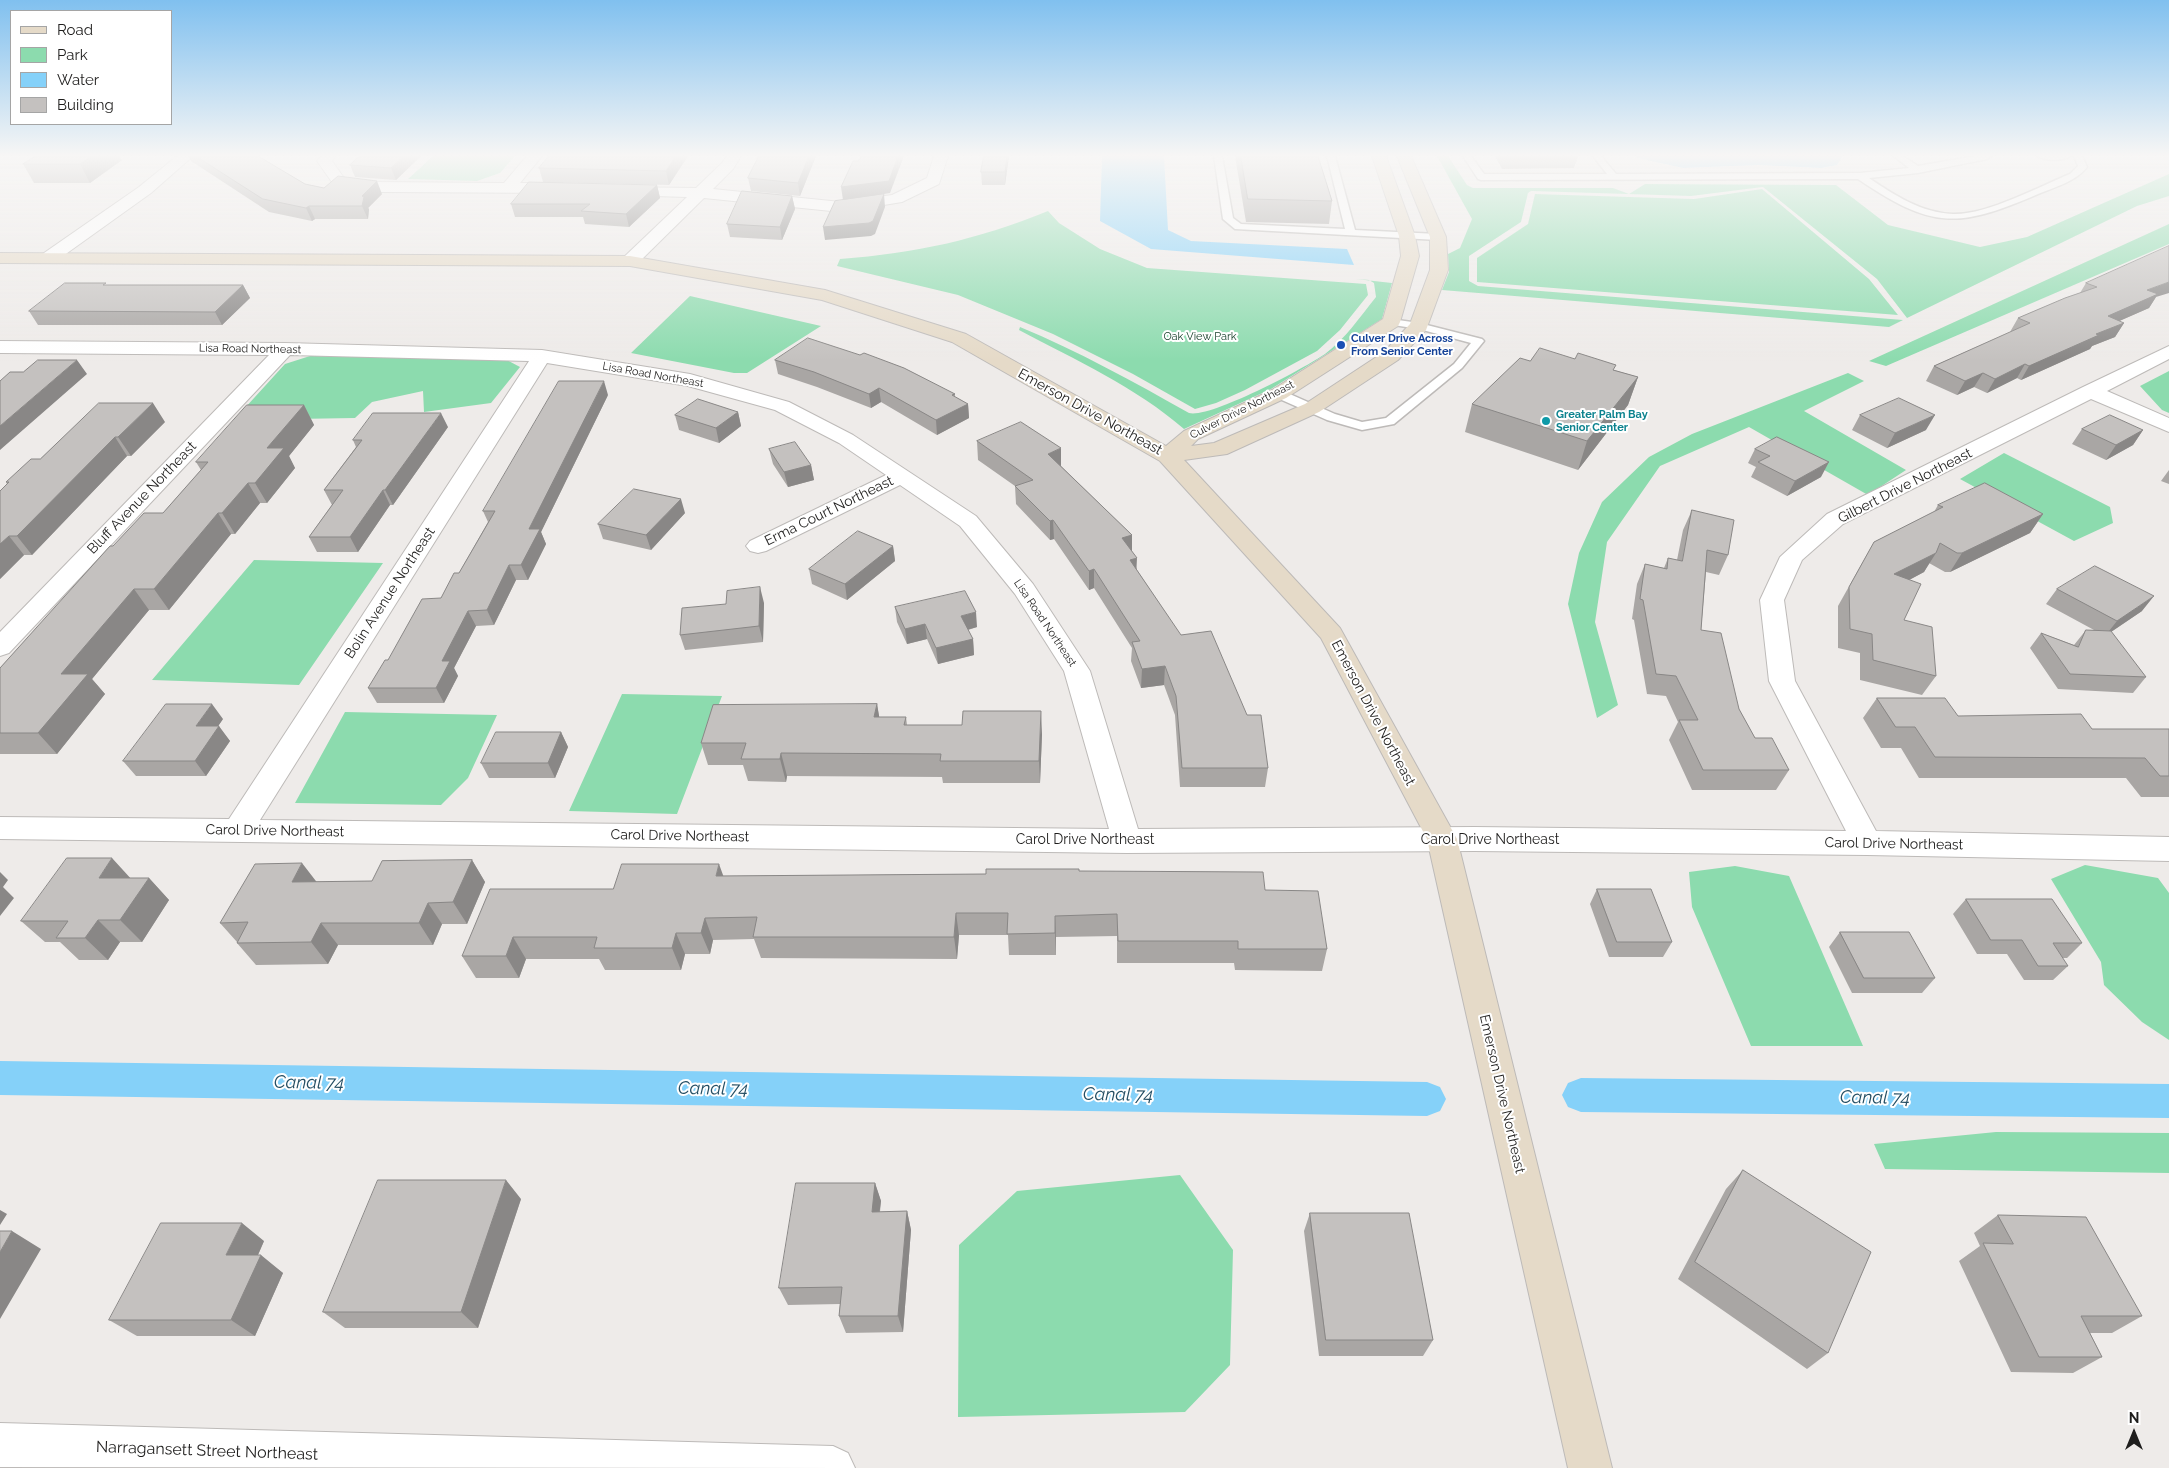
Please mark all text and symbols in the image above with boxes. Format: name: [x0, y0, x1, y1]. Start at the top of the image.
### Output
legend: [10, 10, 172, 125]
text: Road: [57, 21, 93, 39]
text: Park: [57, 46, 88, 64]
text: Water: [57, 71, 99, 89]
text: Building: [57, 96, 114, 114]
park label: Oak View Park: [1163, 330, 1237, 344]
place label: Culver Drive Across From Senior Center: [1351, 332, 1453, 358]
marker: Culver Drive Across From Senior Center: [1335, 339, 1347, 351]
street label: Lisa Road Northeast: [199, 342, 301, 356]
street label: Lisa Road Northeast: [601, 360, 705, 390]
street label: Emerson Drive Northeast: [1015, 365, 1165, 459]
street label: Culver Drive Northeast: [1188, 378, 1296, 442]
place label: Greater Palm Bay Senior Center: [1556, 408, 1648, 434]
marker: Greater Palm Bay Senior Center: [1540, 415, 1552, 427]
street label: Bluff Avenue Northeast: [84, 438, 200, 558]
street label: Gilbert Drive Northeast: [1835, 445, 1975, 527]
street label: Erma Court Northeast: [762, 473, 896, 549]
street label: Bolin Avenue Northeast: [341, 524, 439, 662]
street label: Lisa Road Northeast: [1011, 577, 1079, 669]
street label: Emerson Drive Northeast: [1327, 637, 1419, 789]
street label: Carol Drive Northeast: [206, 821, 344, 841]
street label: Carol Drive Northeast: [611, 826, 749, 846]
street label: Carol Drive Northeast: [1016, 832, 1154, 848]
street label: Carol Drive Northeast: [1421, 832, 1559, 848]
street label: Carol Drive Northeast: [1825, 834, 1963, 854]
street label: Emerson Drive Northeast: [1476, 1013, 1528, 1175]
water label: Canal 74: [274, 1072, 344, 1094]
water label: Canal 74: [678, 1078, 748, 1100]
water label: Canal 74: [1083, 1084, 1153, 1106]
water label: Canal 74: [1840, 1087, 1910, 1109]
north arrow: [2109, 1408, 2159, 1458]
text: N: [2129, 1410, 2139, 1426]
street label: Narragansett Street Northeast: [96, 1438, 318, 1464]

